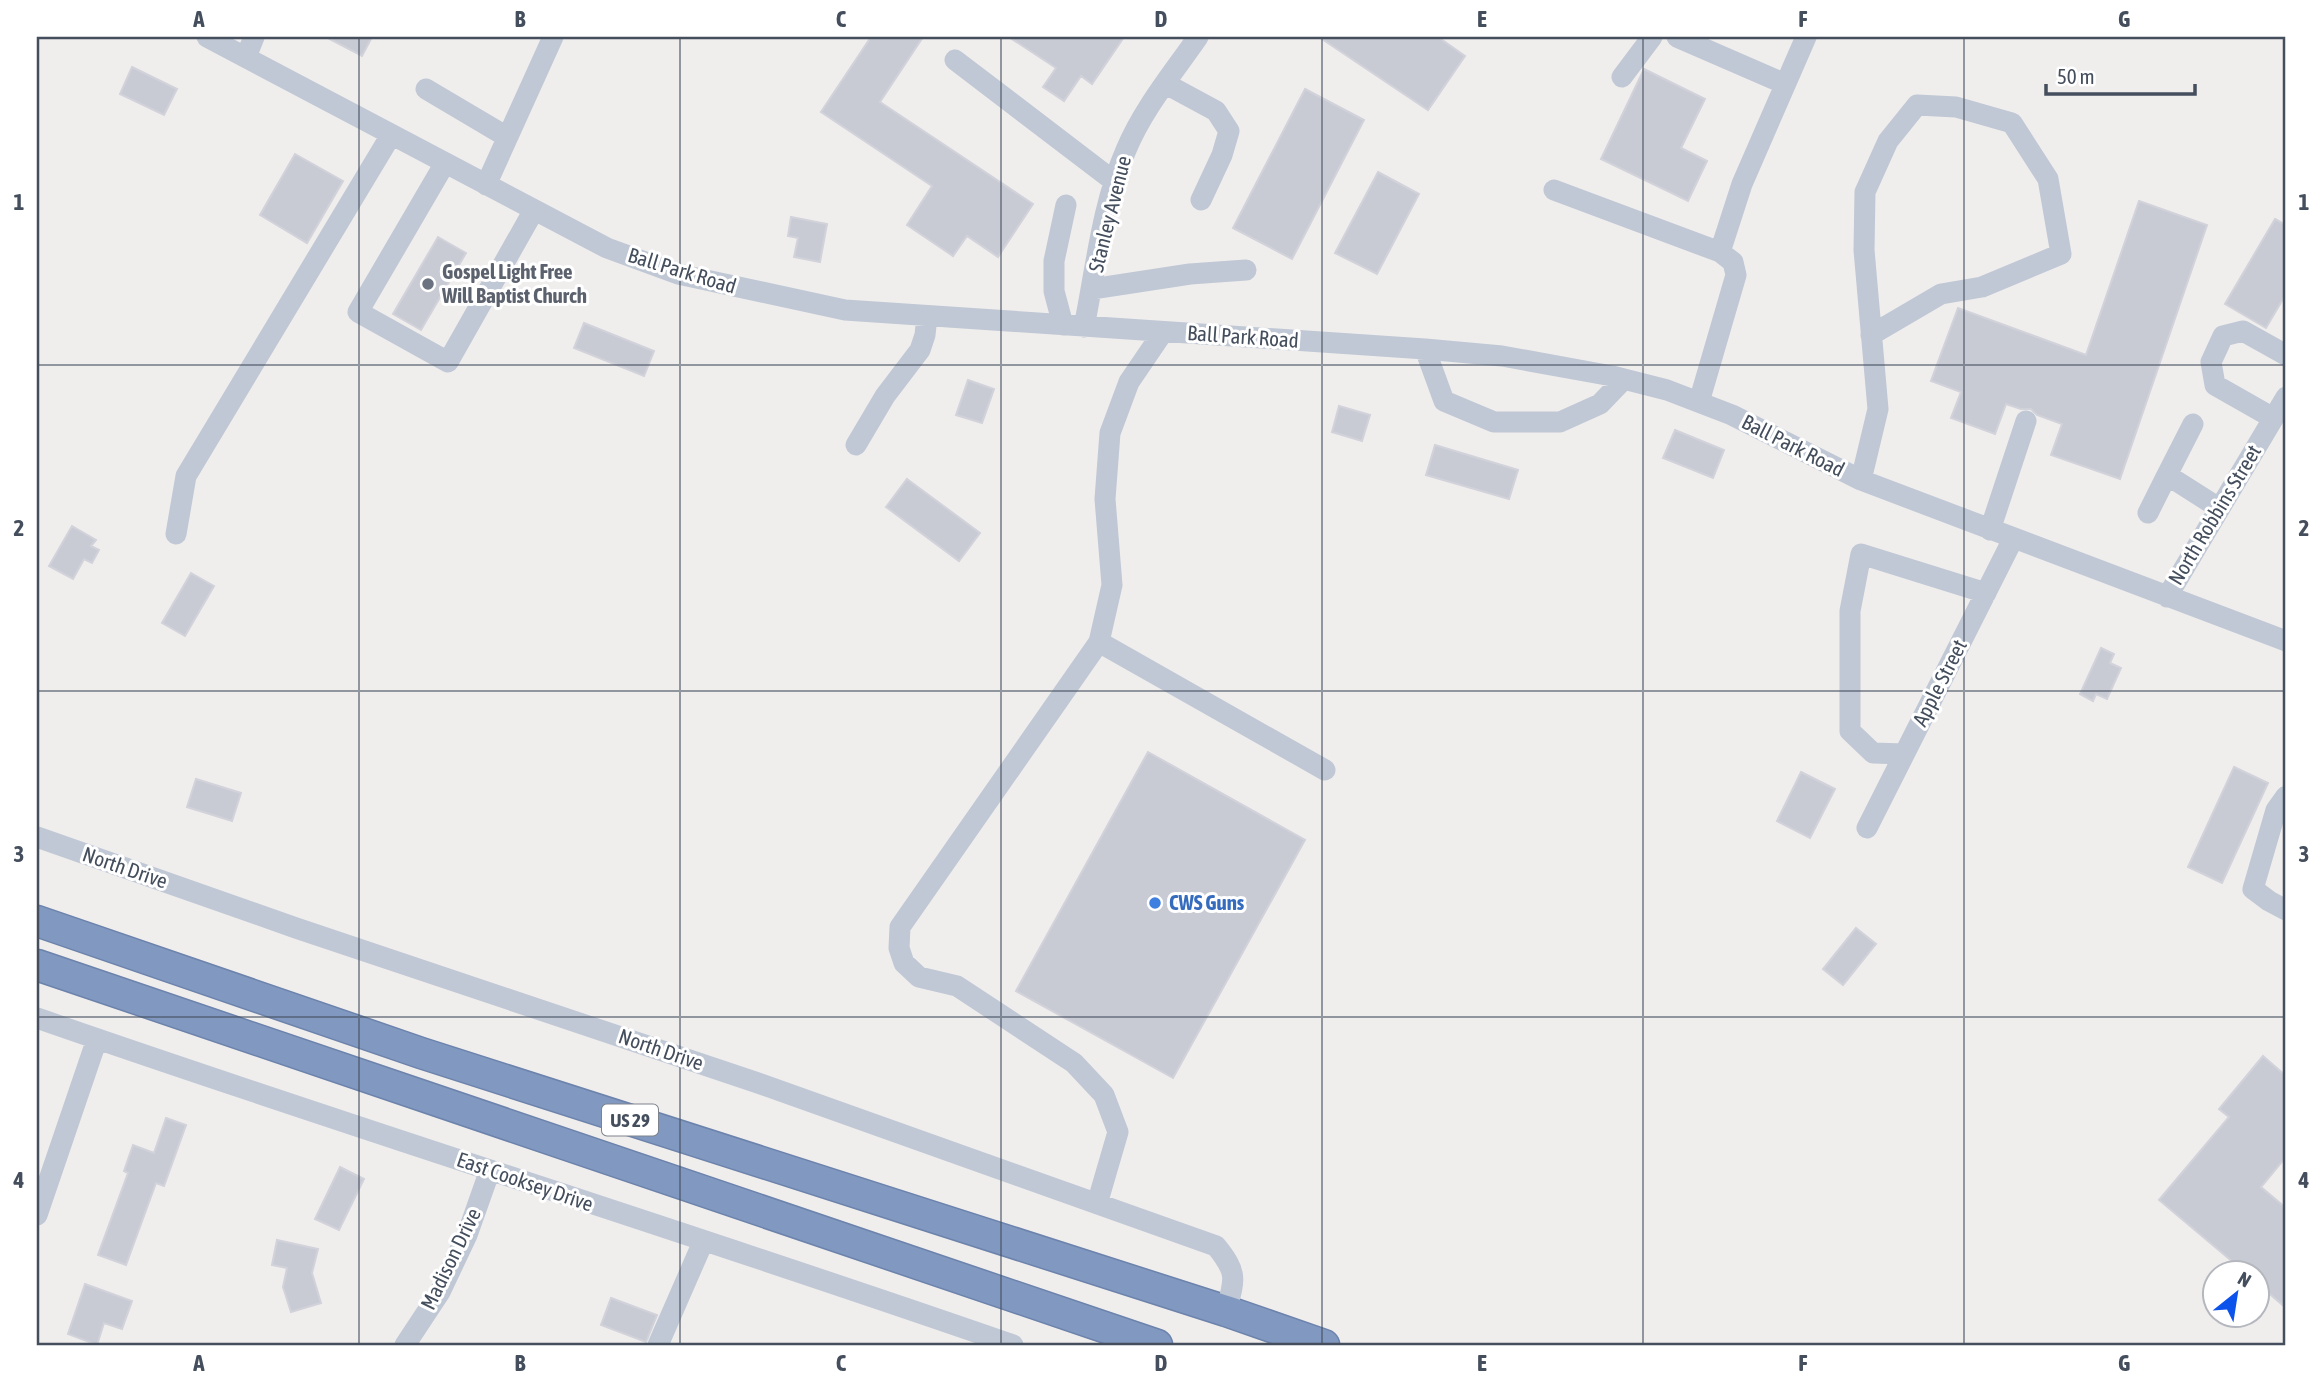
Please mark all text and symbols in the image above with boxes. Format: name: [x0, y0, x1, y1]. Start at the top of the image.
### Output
text: A: [192, 6, 205, 32]
text: B: [515, 6, 526, 32]
text: C: [836, 6, 847, 32]
text: D: [1155, 6, 1168, 32]
text: E: [1477, 6, 1487, 32]
text: F: [1798, 6, 1808, 32]
text: G: [2118, 6, 2130, 32]
scale bar: [2046, 52, 2195, 96]
text: 50 m: [2057, 64, 2095, 88]
street label: Stanley Avenue: [1083, 153, 1135, 274]
text: 1: [14, 189, 25, 215]
text: 1: [2299, 189, 2310, 215]
street label: Ball Park Road: [625, 242, 739, 298]
place label: Gospel Light Free Will Baptist Church: [441, 259, 587, 307]
marker: Gospel Light Free Will Baptist Church: [420, 276, 436, 292]
street label: Ball Park Road: [1186, 320, 1300, 352]
street label: Ball Park Road: [1738, 409, 1849, 481]
street label: North Robbins Street: [2163, 440, 2265, 589]
text: 2: [14, 515, 24, 541]
text: 2: [2299, 515, 2309, 541]
street label: Apple Street: [1907, 635, 1971, 730]
text: 3: [14, 841, 24, 867]
street label: North Drive: [80, 841, 171, 893]
text: 3: [2299, 841, 2309, 867]
place label: CWS Guns: [1169, 890, 1245, 914]
marker: CWS Guns: [1147, 895, 1163, 911]
street label: North Drive: [616, 1023, 707, 1075]
road number: US 29: [602, 1104, 658, 1136]
street label: East Cooksey Drive: [454, 1147, 597, 1216]
text: 4: [13, 1167, 25, 1193]
text: 4: [2298, 1167, 2310, 1193]
street label: Madison Drive: [415, 1204, 485, 1313]
north arrow: [2200, 1260, 2270, 1330]
text: N: [2234, 1267, 2255, 1292]
text: A: [192, 1350, 205, 1376]
text: B: [515, 1350, 526, 1376]
text: C: [836, 1350, 847, 1376]
text: D: [1155, 1350, 1168, 1376]
text: E: [1477, 1350, 1487, 1376]
text: F: [1798, 1350, 1808, 1376]
text: G: [2118, 1350, 2130, 1376]

